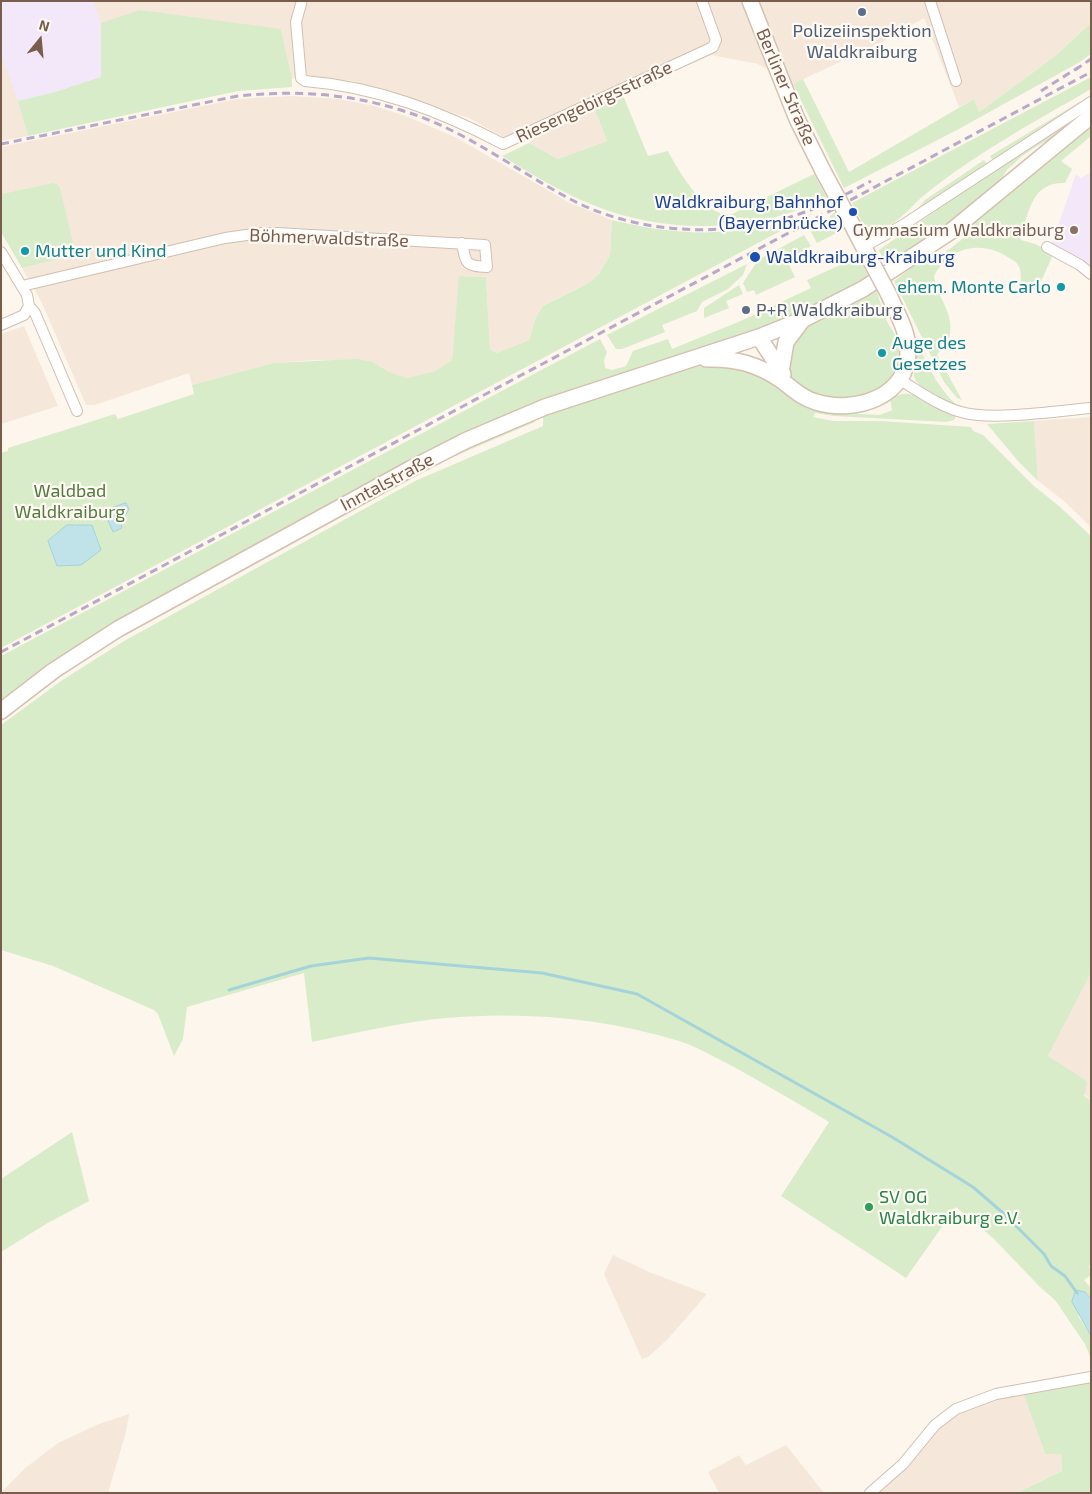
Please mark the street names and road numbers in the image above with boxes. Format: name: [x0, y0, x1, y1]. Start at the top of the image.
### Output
street label: Berliner Straße: [752, 25, 820, 149]
street label: Riesengebirgsstraße: [512, 56, 676, 148]
street label: Böhmerwaldstraße: [249, 224, 409, 252]
street label: Inntalstraße: [337, 448, 437, 516]

